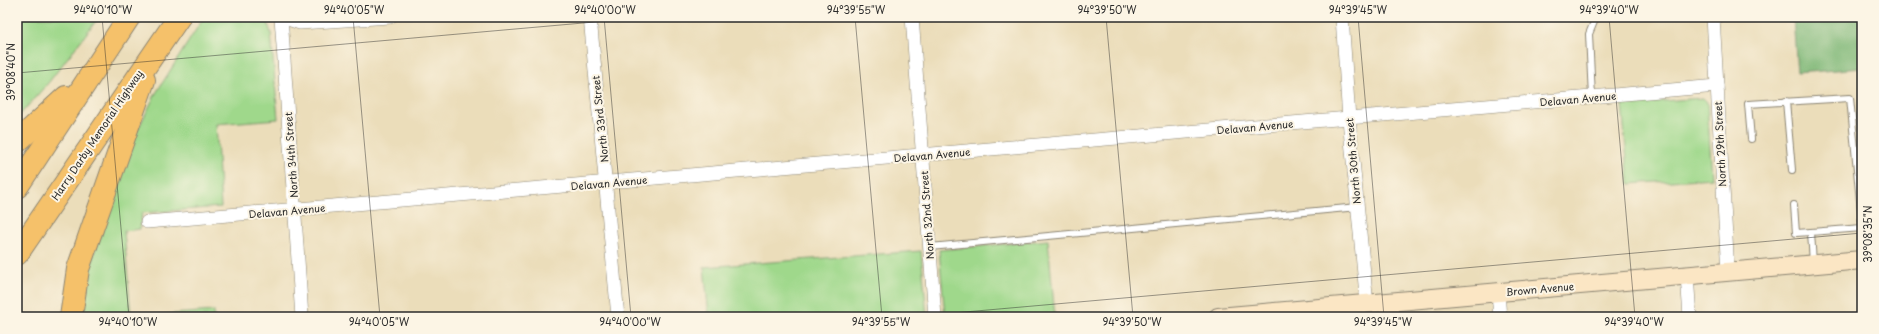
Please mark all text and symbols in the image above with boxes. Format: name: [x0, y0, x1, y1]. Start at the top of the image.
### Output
text: 94°40'10"W: [74, 2, 133, 17]
text: 94°40'05"W: [324, 2, 385, 17]
text: 94°40'00"W: [574, 2, 636, 17]
text: 94°39'55"W: [827, 2, 886, 17]
text: 94°39'50"W: [1077, 2, 1137, 17]
text: 94°39'45"W: [1329, 2, 1388, 17]
text: 94°39'40"W: [1579, 2, 1639, 17]
text: 39°08'40"N: [3, 43, 18, 101]
street label: Harry Darby Memorial Highway: [47, 67, 147, 203]
street label: North 33rd Street: [587, 75, 612, 163]
street label: Delavan Avenue: [1539, 88, 1617, 109]
street label: North 29th Street: [1710, 101, 1729, 187]
street label: North 34th Street: [280, 112, 301, 198]
street label: Delavan Avenue: [1216, 116, 1294, 137]
street label: North 30th Street: [1341, 117, 1364, 205]
street label: Delavan Avenue: [893, 144, 971, 165]
street label: North 32nd Street: [916, 170, 937, 260]
street label: Delavan Avenue: [570, 172, 648, 193]
street label: Delavan Avenue: [248, 200, 326, 221]
text: 39°08'35"N: [1860, 205, 1875, 263]
street label: Brown Avenue: [1505, 278, 1575, 299]
text: 94°40'10"W: [99, 314, 158, 329]
text: 94°40'05"W: [349, 314, 410, 329]
text: 94°40'00"W: [599, 314, 661, 329]
text: 94°39'55"W: [852, 314, 911, 329]
text: 94°39'50"W: [1102, 314, 1162, 329]
text: 94°39'45"W: [1354, 314, 1413, 329]
text: 94°39'40"W: [1604, 314, 1664, 329]

